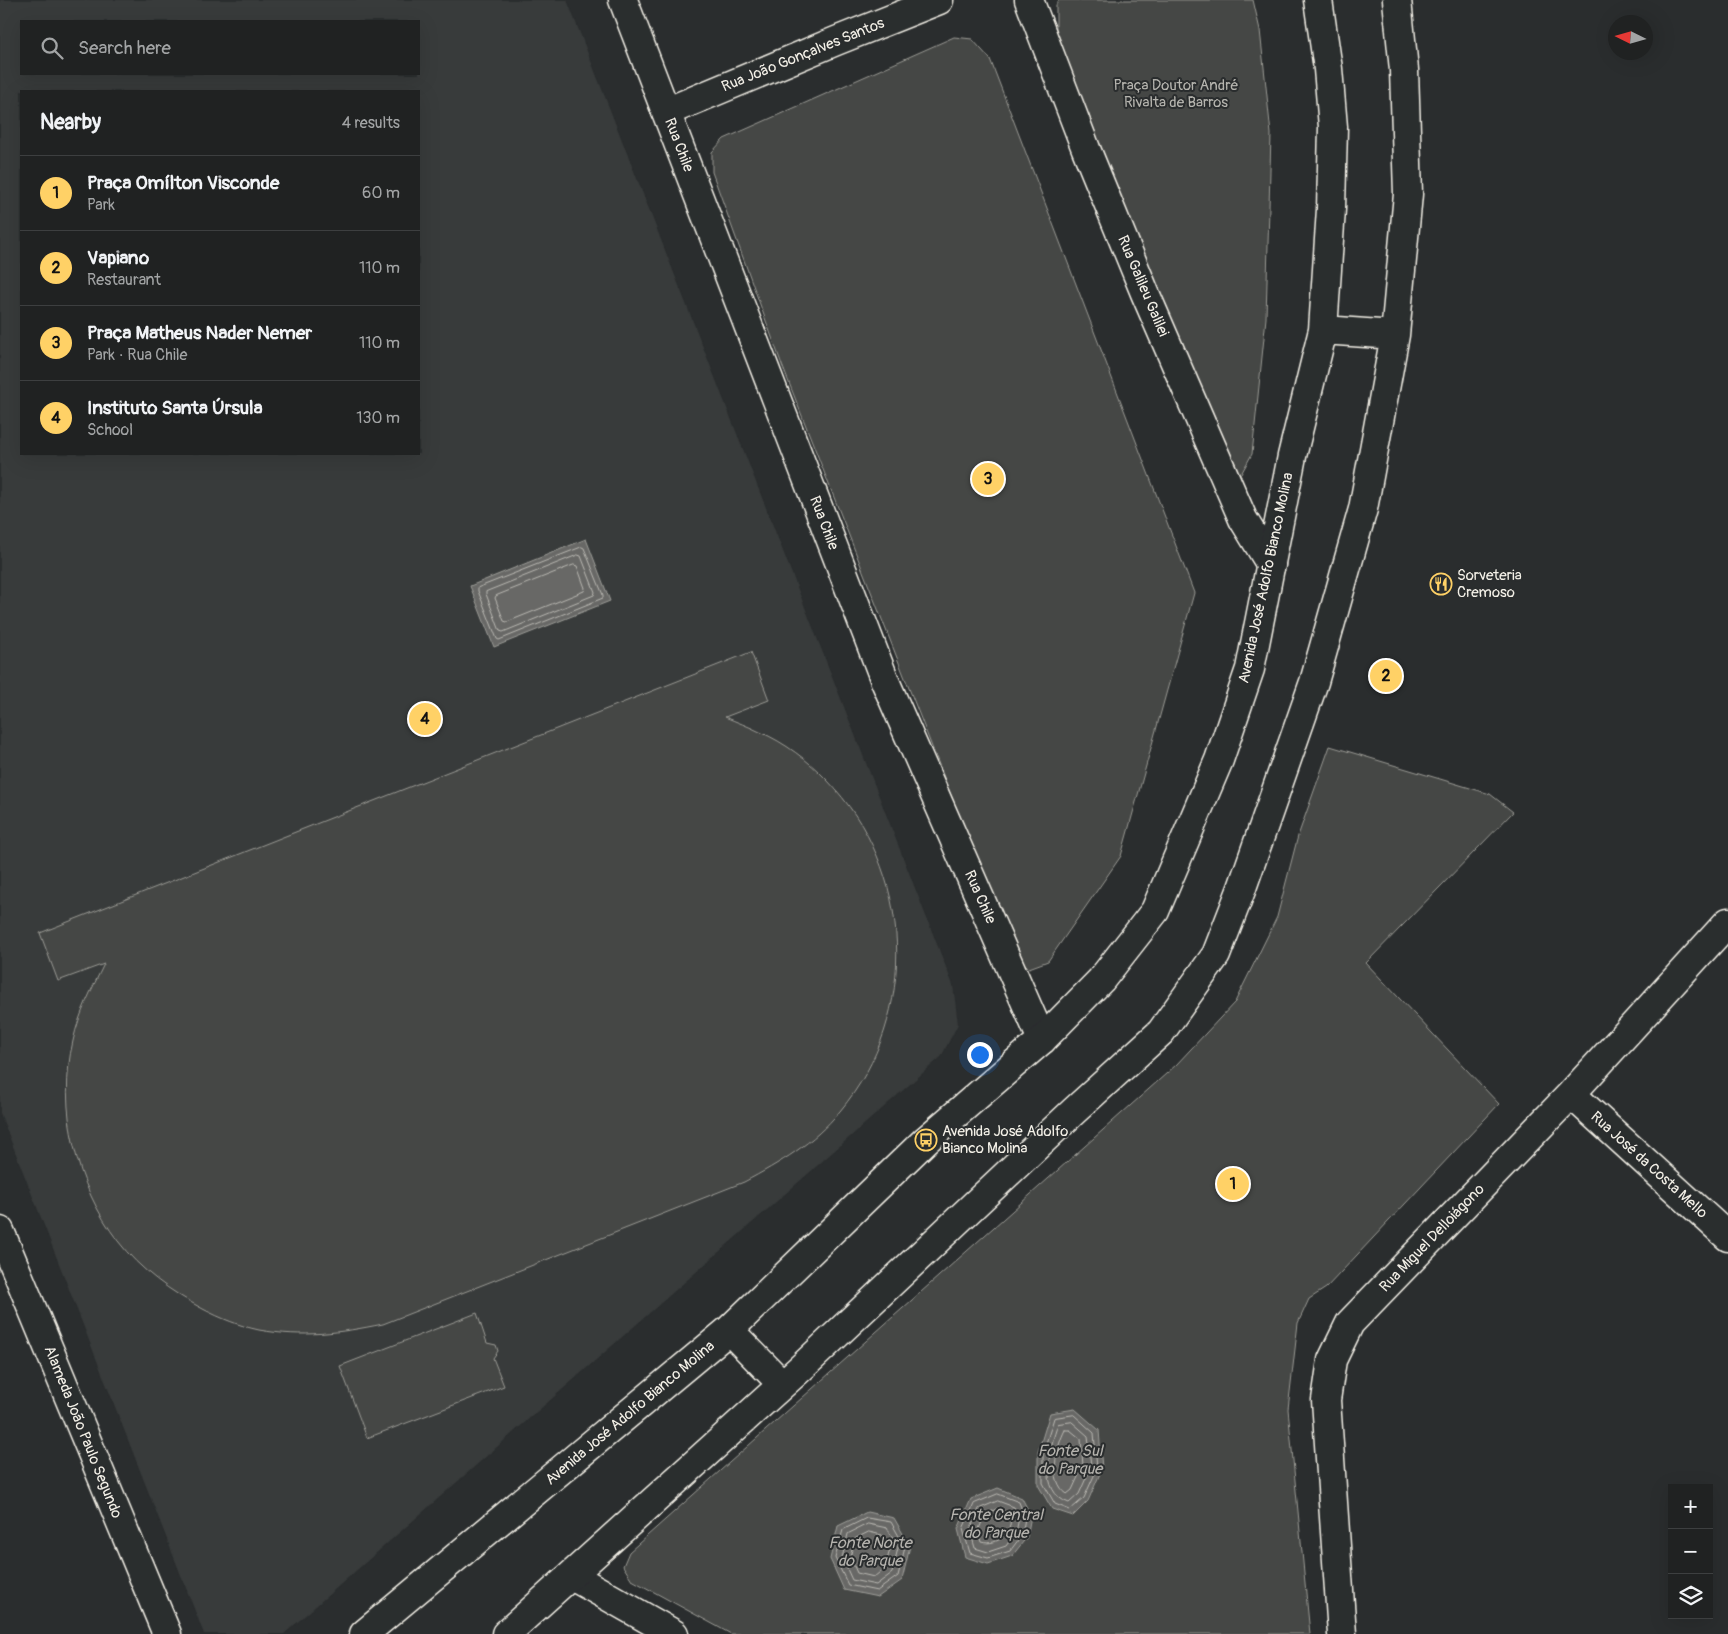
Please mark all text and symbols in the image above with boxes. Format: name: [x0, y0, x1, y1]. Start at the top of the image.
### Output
street label: Rua João Gonçalves Santos: [719, 14, 887, 96]
north arrow: [1608, 15, 1653, 60]
search box: [20, 20, 420, 75]
icon: search: [38, 34, 66, 62]
text: Search here: [78, 36, 171, 60]
park label: Praça Doutor André Rivalta de Barros: [1114, 76, 1238, 112]
text: Nearby: [40, 109, 101, 136]
text: 4 results: [342, 113, 400, 133]
street label: Rua Chile: [660, 115, 698, 175]
text: Praça Omílton Visconde: [87, 171, 279, 195]
text: 1: [53, 183, 59, 203]
text: 60 m: [362, 183, 400, 203]
text: Park: [87, 195, 115, 215]
street label: Rua Galileu Galilei: [1113, 232, 1173, 340]
text: Vapiano: [87, 246, 149, 270]
text: 2: [52, 258, 60, 278]
text: 110 m: [359, 258, 400, 278]
text: Restaurant: [87, 270, 161, 290]
text: Praça Matheus Nader Nemer: [87, 321, 312, 345]
text: 3: [52, 333, 60, 353]
text: 110 m: [359, 333, 400, 353]
text: Park · Rua Chile: [87, 345, 187, 365]
text: Instituto Santa Úrsula: [87, 396, 262, 420]
text: 4: [51, 408, 61, 428]
text: 130 m: [356, 408, 400, 428]
text: School: [87, 420, 133, 440]
pin: 3: [972, 460, 1004, 498]
street label: Avenida José Adolfo Bianco Molina: [1234, 471, 1298, 685]
street label: Rua Chile: [805, 493, 843, 553]
place label: Sorveteria Cremoso: [1457, 566, 1522, 602]
restaurant icon: Sorveteria Cremoso: [1429, 572, 1453, 596]
pin: 2: [1370, 657, 1402, 695]
pin: 4: [409, 700, 441, 738]
street label: Rua Chile: [960, 867, 1000, 927]
your location: [967, 1042, 993, 1068]
street label: Rua José da Costa Mello: [1587, 1107, 1711, 1223]
place label: Avenida José Adolfo Bianco Molina: [942, 1122, 1068, 1158]
bus stop icon: Avenida José Adolfo Bianco Molina: [914, 1128, 938, 1152]
pin: 1: [1217, 1165, 1249, 1203]
street label: Rua Miguel Delloiágono: [1375, 1180, 1489, 1296]
street label: Avenida José Adolfo Bianco Molina: [542, 1337, 718, 1489]
street label: Alameda João Paulo Segundo: [40, 1343, 126, 1521]
water label: Fonte Sul do Parque: [1037, 1441, 1105, 1479]
map controls: [1668, 1484, 1713, 1619]
button: +: [1668, 1484, 1713, 1529]
water label: Fonte Central do Parque: [949, 1505, 1045, 1543]
button: −: [1668, 1529, 1713, 1574]
water label: Fonte Norte do Parque: [828, 1533, 914, 1571]
button: layers: [1668, 1574, 1713, 1619]

